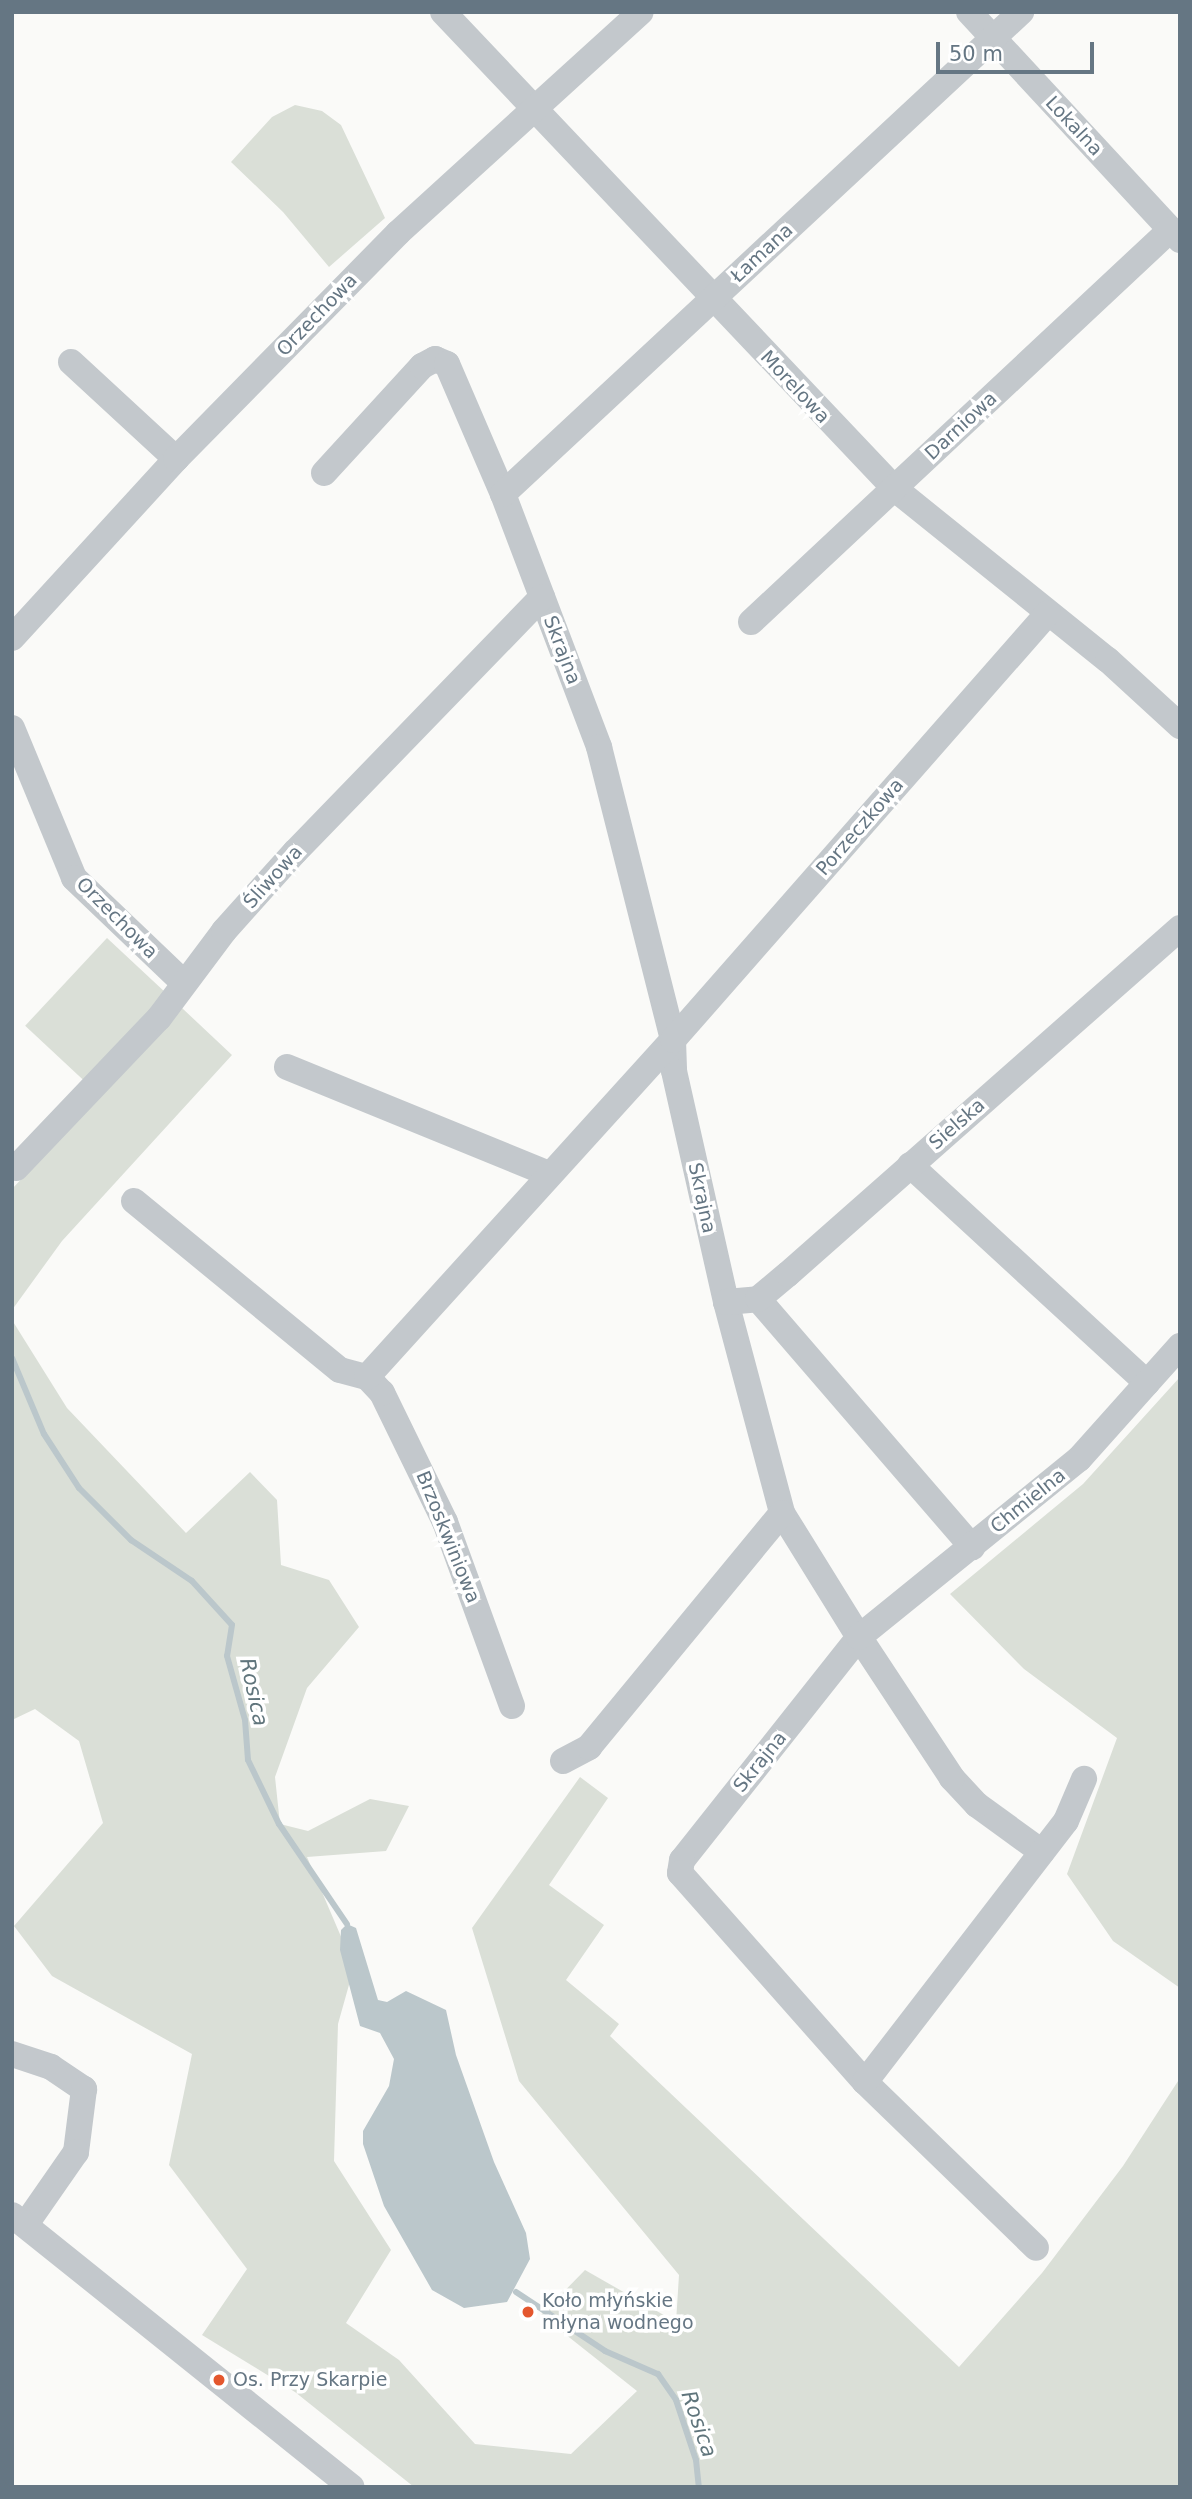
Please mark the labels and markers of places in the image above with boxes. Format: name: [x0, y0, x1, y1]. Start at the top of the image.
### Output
place label: Koło młyńskie młyna wodnego: [542, 2290, 694, 2334]
marker: Koło młyńskie młyna wodnego: [520, 2304, 536, 2320]
place label: Os. Przy Skarpie: [233, 2369, 387, 2391]
marker: Os. Przy Skarpie: [211, 2372, 227, 2388]

